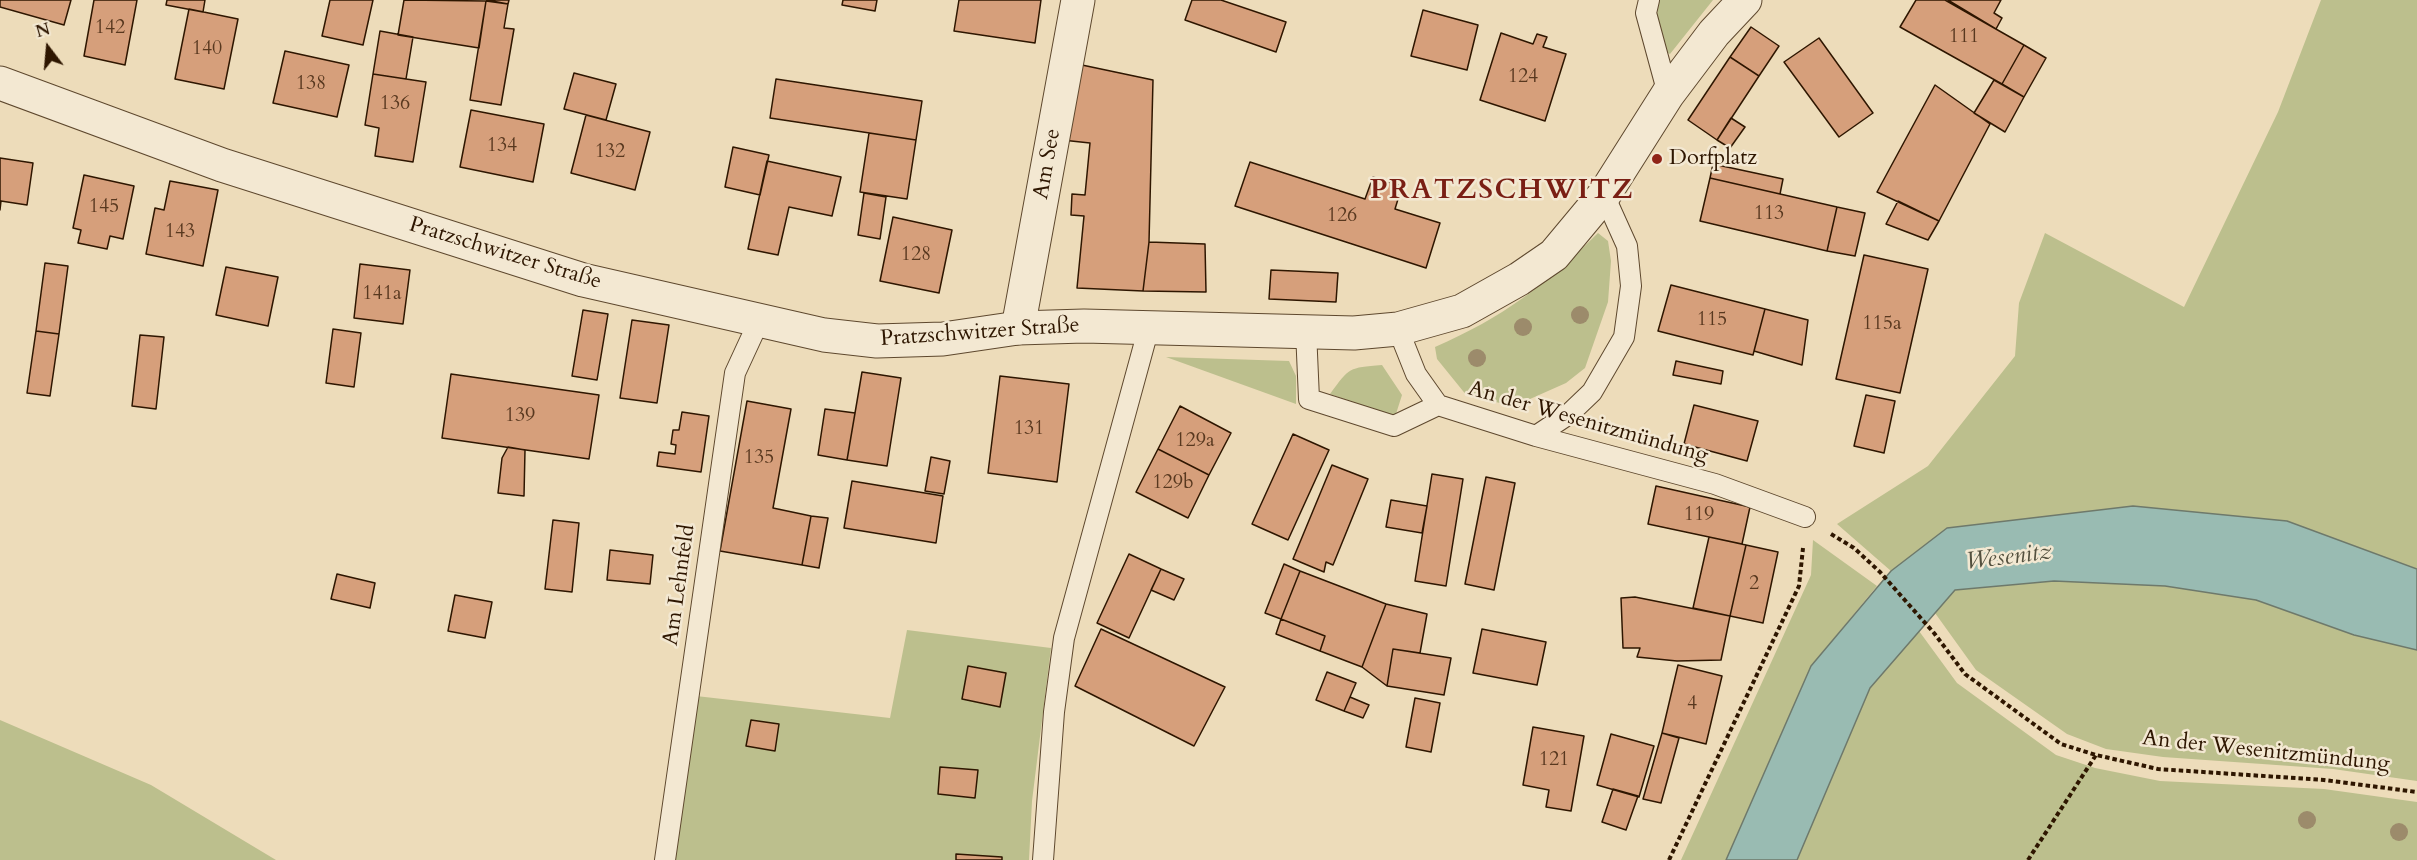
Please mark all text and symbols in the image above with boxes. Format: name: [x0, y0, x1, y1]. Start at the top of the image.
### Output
house number: 142: [95, 16, 125, 40]
north arrow: [18, 18, 78, 78]
text: N: [33, 18, 53, 43]
house number: 111: [1949, 25, 1979, 49]
house number: 140: [192, 37, 222, 61]
house number: 124: [1508, 65, 1538, 89]
house number: 138: [296, 72, 326, 96]
house number: 136: [380, 92, 410, 116]
street label: Am See: [1029, 127, 1067, 201]
house number: 134: [487, 134, 517, 158]
house number: 132: [595, 140, 625, 164]
place label: Dorfplatz: [1669, 146, 1757, 172]
marker: Dorfplatz: [1650, 152, 1664, 166]
district label: PRATZSCHWITZ: [1370, 175, 1634, 209]
house number: 145: [89, 195, 119, 219]
house number: 113: [1754, 202, 1784, 226]
house number: 126: [1327, 204, 1357, 228]
street label: Pratzschwitzer Straße: [406, 212, 604, 296]
house number: 143: [165, 220, 195, 244]
house number: 128: [901, 243, 931, 267]
house number: 141a: [362, 282, 402, 306]
house number: 115: [1697, 308, 1727, 332]
house number: 115a: [1862, 312, 1902, 336]
street label: Pratzschwitzer Straße: [879, 313, 1081, 353]
street label: An der Wesenitzmündung: [1465, 376, 1711, 470]
house number: 139: [505, 404, 535, 428]
house number: 131: [1014, 417, 1044, 441]
house number: 129a: [1175, 429, 1215, 453]
house number: 135: [744, 446, 774, 470]
house number: 129b: [1152, 471, 1194, 495]
house number: 119: [1684, 503, 1714, 527]
street label: Am Lehnfeld: [658, 523, 702, 647]
water label: Wesenitz: [1964, 538, 2054, 578]
house number: 2: [1749, 572, 1759, 596]
house number: 4: [1687, 692, 1697, 716]
street label: An der Wesenitzmündung: [2141, 726, 2391, 778]
house number: 121: [1539, 748, 1569, 772]

